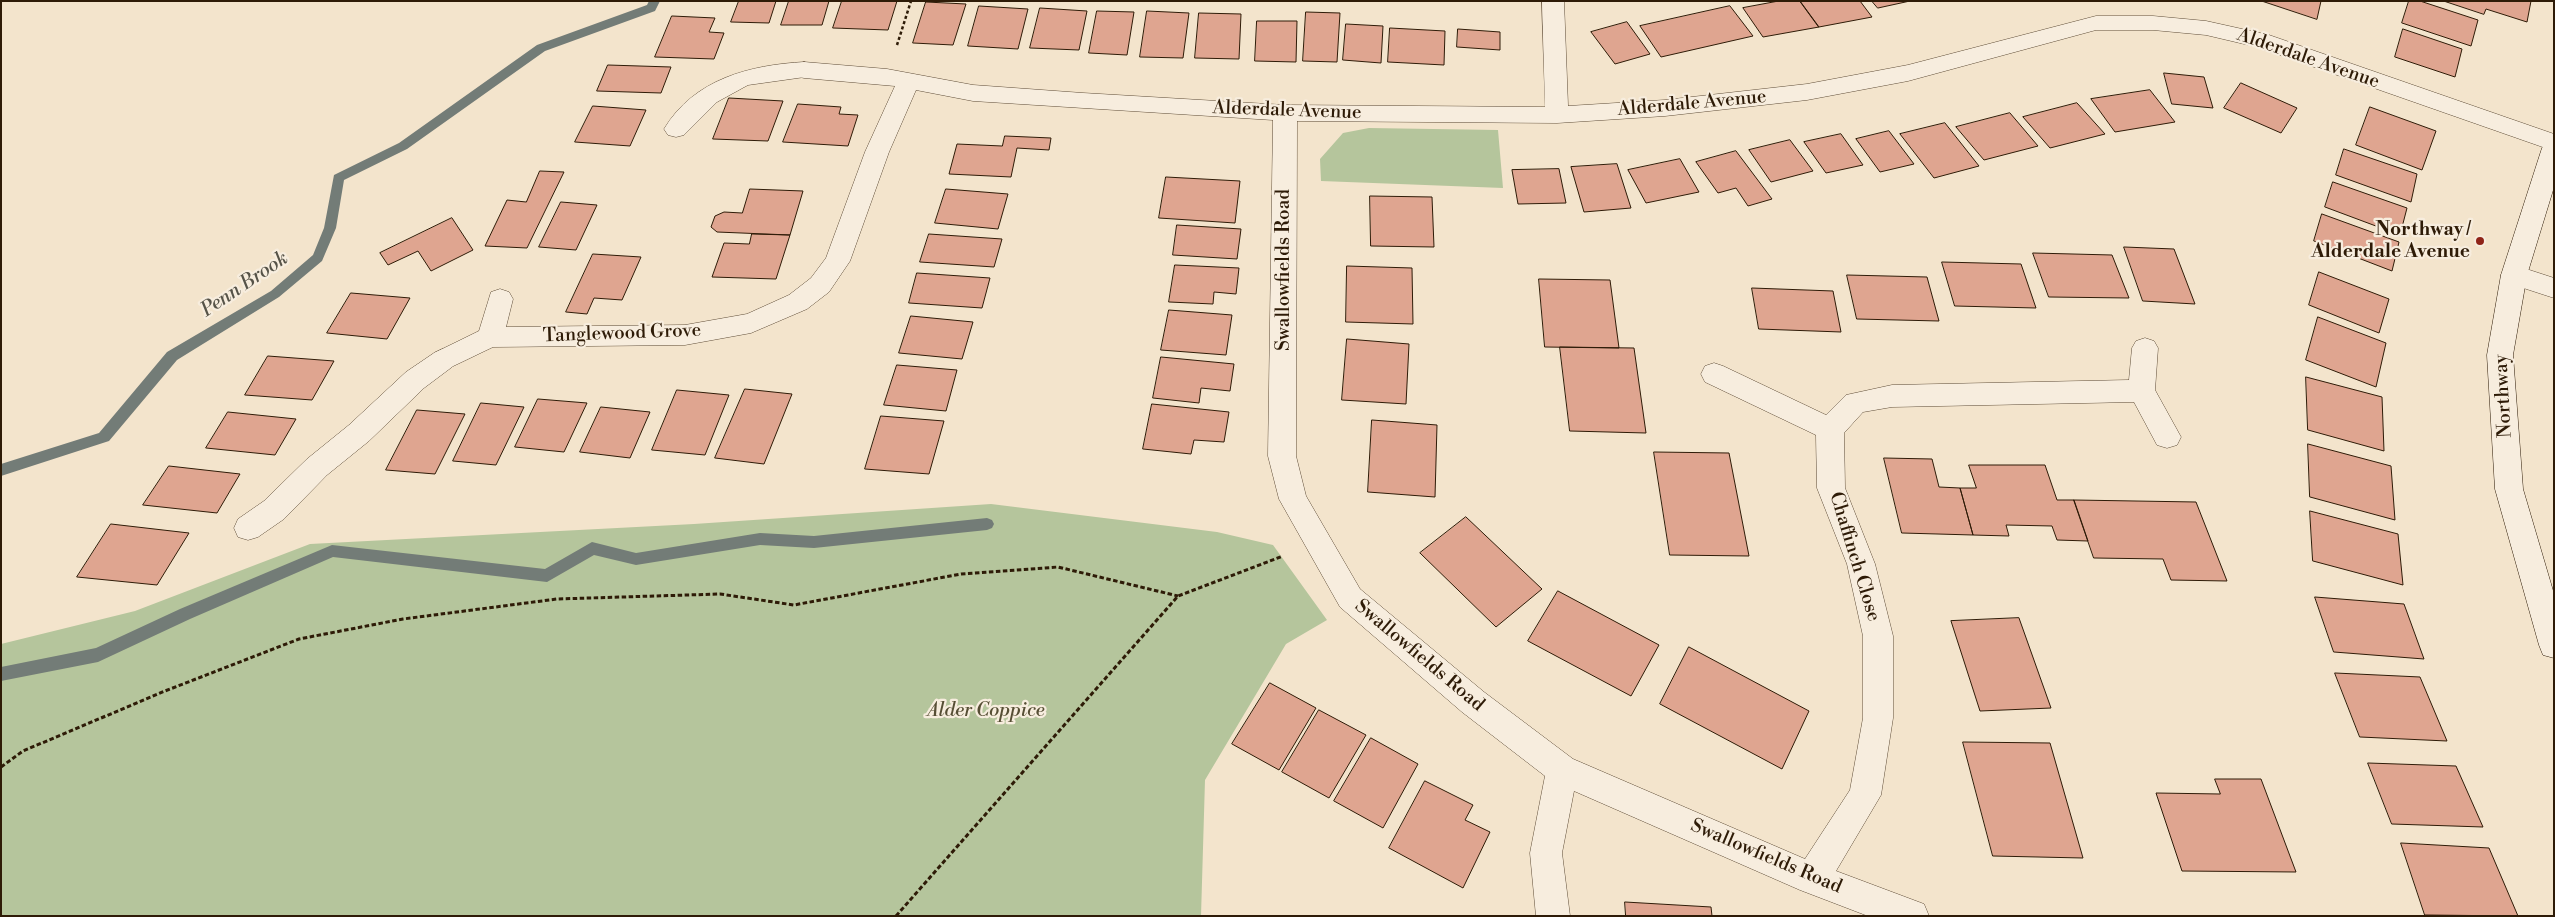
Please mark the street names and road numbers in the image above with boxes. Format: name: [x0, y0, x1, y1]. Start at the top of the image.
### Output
street label: Alderdale Avenue: [2234, 24, 2382, 94]
street label: Alderdale Avenue: [1617, 86, 1767, 122]
street label: Alderdale Avenue: [1212, 97, 1362, 125]
street label: Swallowfields Road: [1273, 189, 1295, 351]
street label: Tanglewood Grove: [543, 320, 701, 348]
street label: Northway: [2490, 354, 2518, 438]
street label: Chaffinch Close: [1823, 489, 1885, 625]
street label: Swallowfields Road: [1350, 595, 1488, 717]
street label: Swallowfields Road: [1687, 815, 1845, 899]

